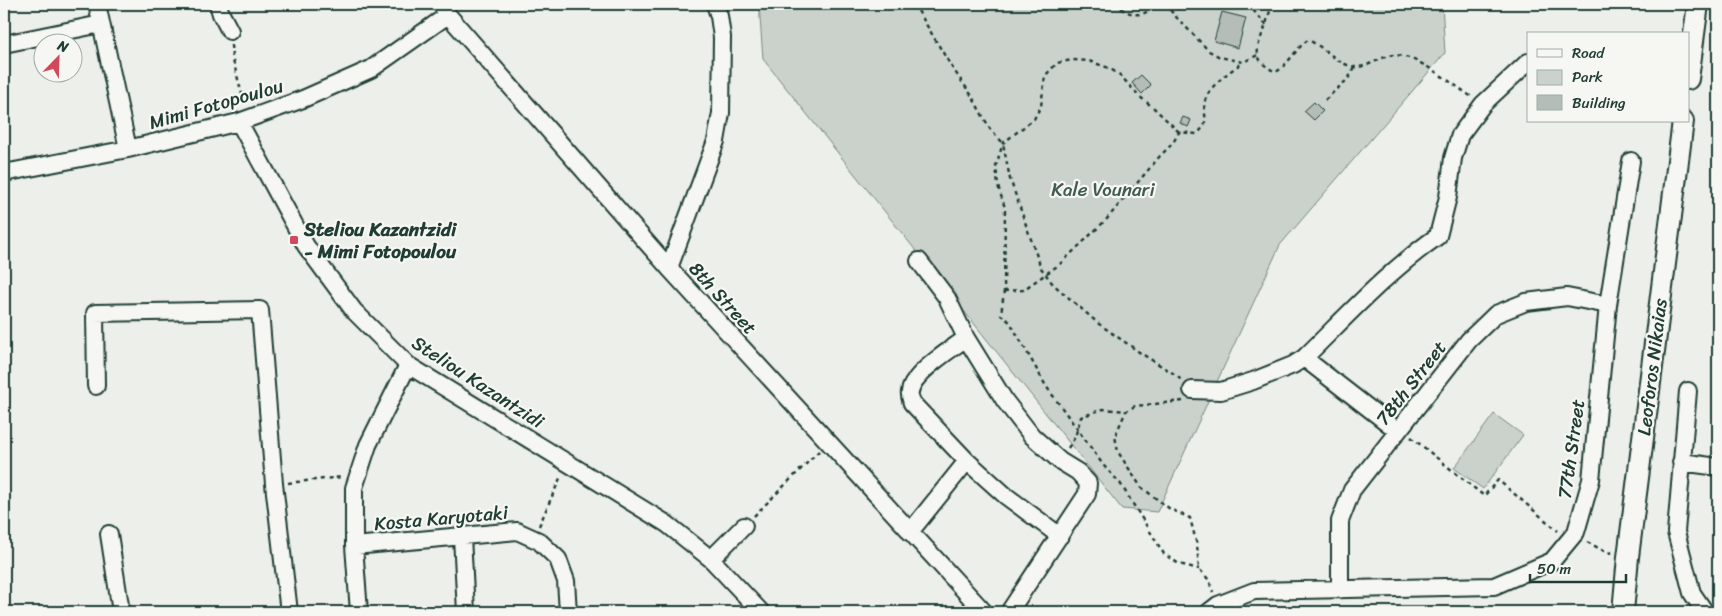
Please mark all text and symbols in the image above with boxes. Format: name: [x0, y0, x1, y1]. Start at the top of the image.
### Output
north arrow: [32, 32, 82, 82]
legend: [1527, 32, 1690, 122]
text: N: [53, 33, 73, 60]
text: Road: [1572, 40, 1605, 66]
text: Park: [1572, 64, 1603, 90]
street label: Mimi Fotopoulou: [145, 69, 287, 139]
text: Building: [1572, 90, 1626, 116]
park label: Kale Vounari: [1051, 173, 1155, 206]
place label: Steliou Kazantzidi - Mimi Fotopoulou: [303, 213, 458, 268]
marker: Steliou Kazantzidi - Mimi Fotopoulou: [288, 234, 300, 246]
street label: 8th Street: [681, 254, 765, 342]
street label: Leoforos Nikaias: [1627, 296, 1677, 437]
street label: Steliou Kazantzidi: [405, 327, 551, 438]
street label: 78th Street: [1367, 333, 1455, 433]
street label: 77th Street: [1548, 397, 1594, 501]
street label: Kosta Karyotaki: [373, 496, 510, 540]
scale bar: [1530, 551, 1626, 583]
text: 50 m: [1537, 556, 1572, 582]

